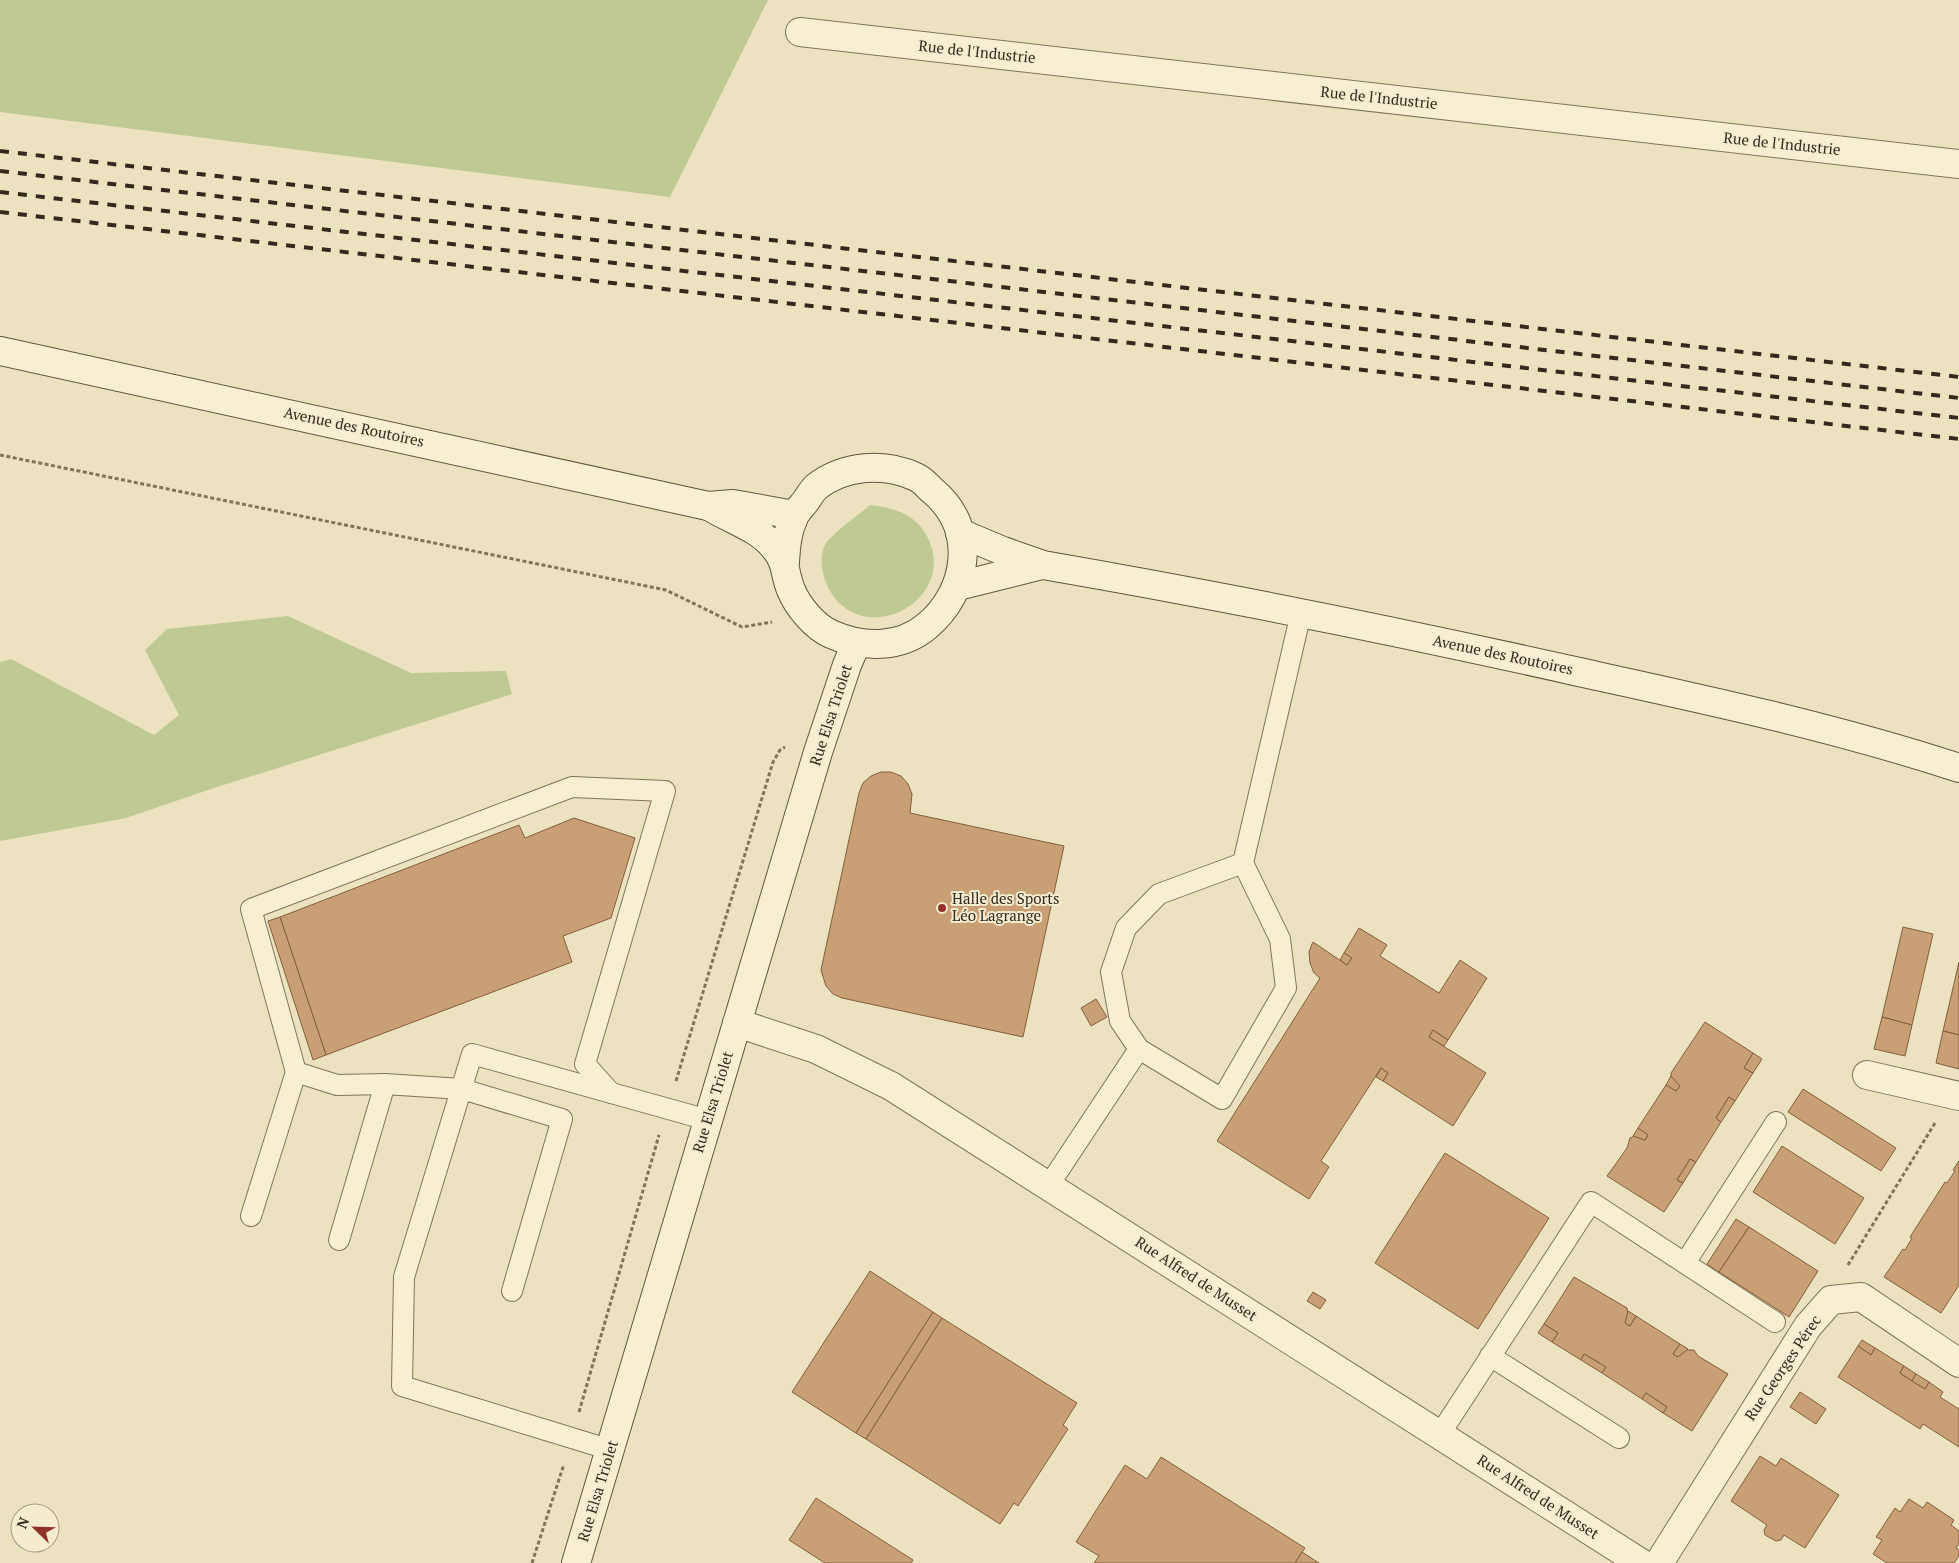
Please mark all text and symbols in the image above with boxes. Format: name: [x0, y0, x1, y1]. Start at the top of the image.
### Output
street label: Rue de l'Industrie: [918, 35, 1037, 67]
street label: Rue de l'Industrie: [1320, 81, 1439, 113]
street label: Rue de l'Industrie: [1723, 127, 1842, 159]
street label: Avenue des Routoires: [282, 401, 426, 451]
street label: Avenue des Routoires: [1431, 629, 1575, 679]
street label: Rue Elsa Triolet: [804, 661, 856, 768]
place label: Halle des Sports Léo Lagrange: [952, 888, 1059, 925]
marker: Halle des Sports Léo Lagrange: [936, 902, 948, 914]
street label: Rue Elsa Triolet: [687, 1048, 737, 1155]
street label: Rue Alfred de Musset: [1132, 1231, 1262, 1325]
street label: Rue Georges Pérec: [1739, 1311, 1825, 1424]
street label: Rue Elsa Triolet: [572, 1437, 622, 1544]
street label: Rue Alfred de Musset: [1474, 1449, 1604, 1543]
north arrow: [10, 1503, 60, 1553]
text: N: [12, 1514, 34, 1531]

